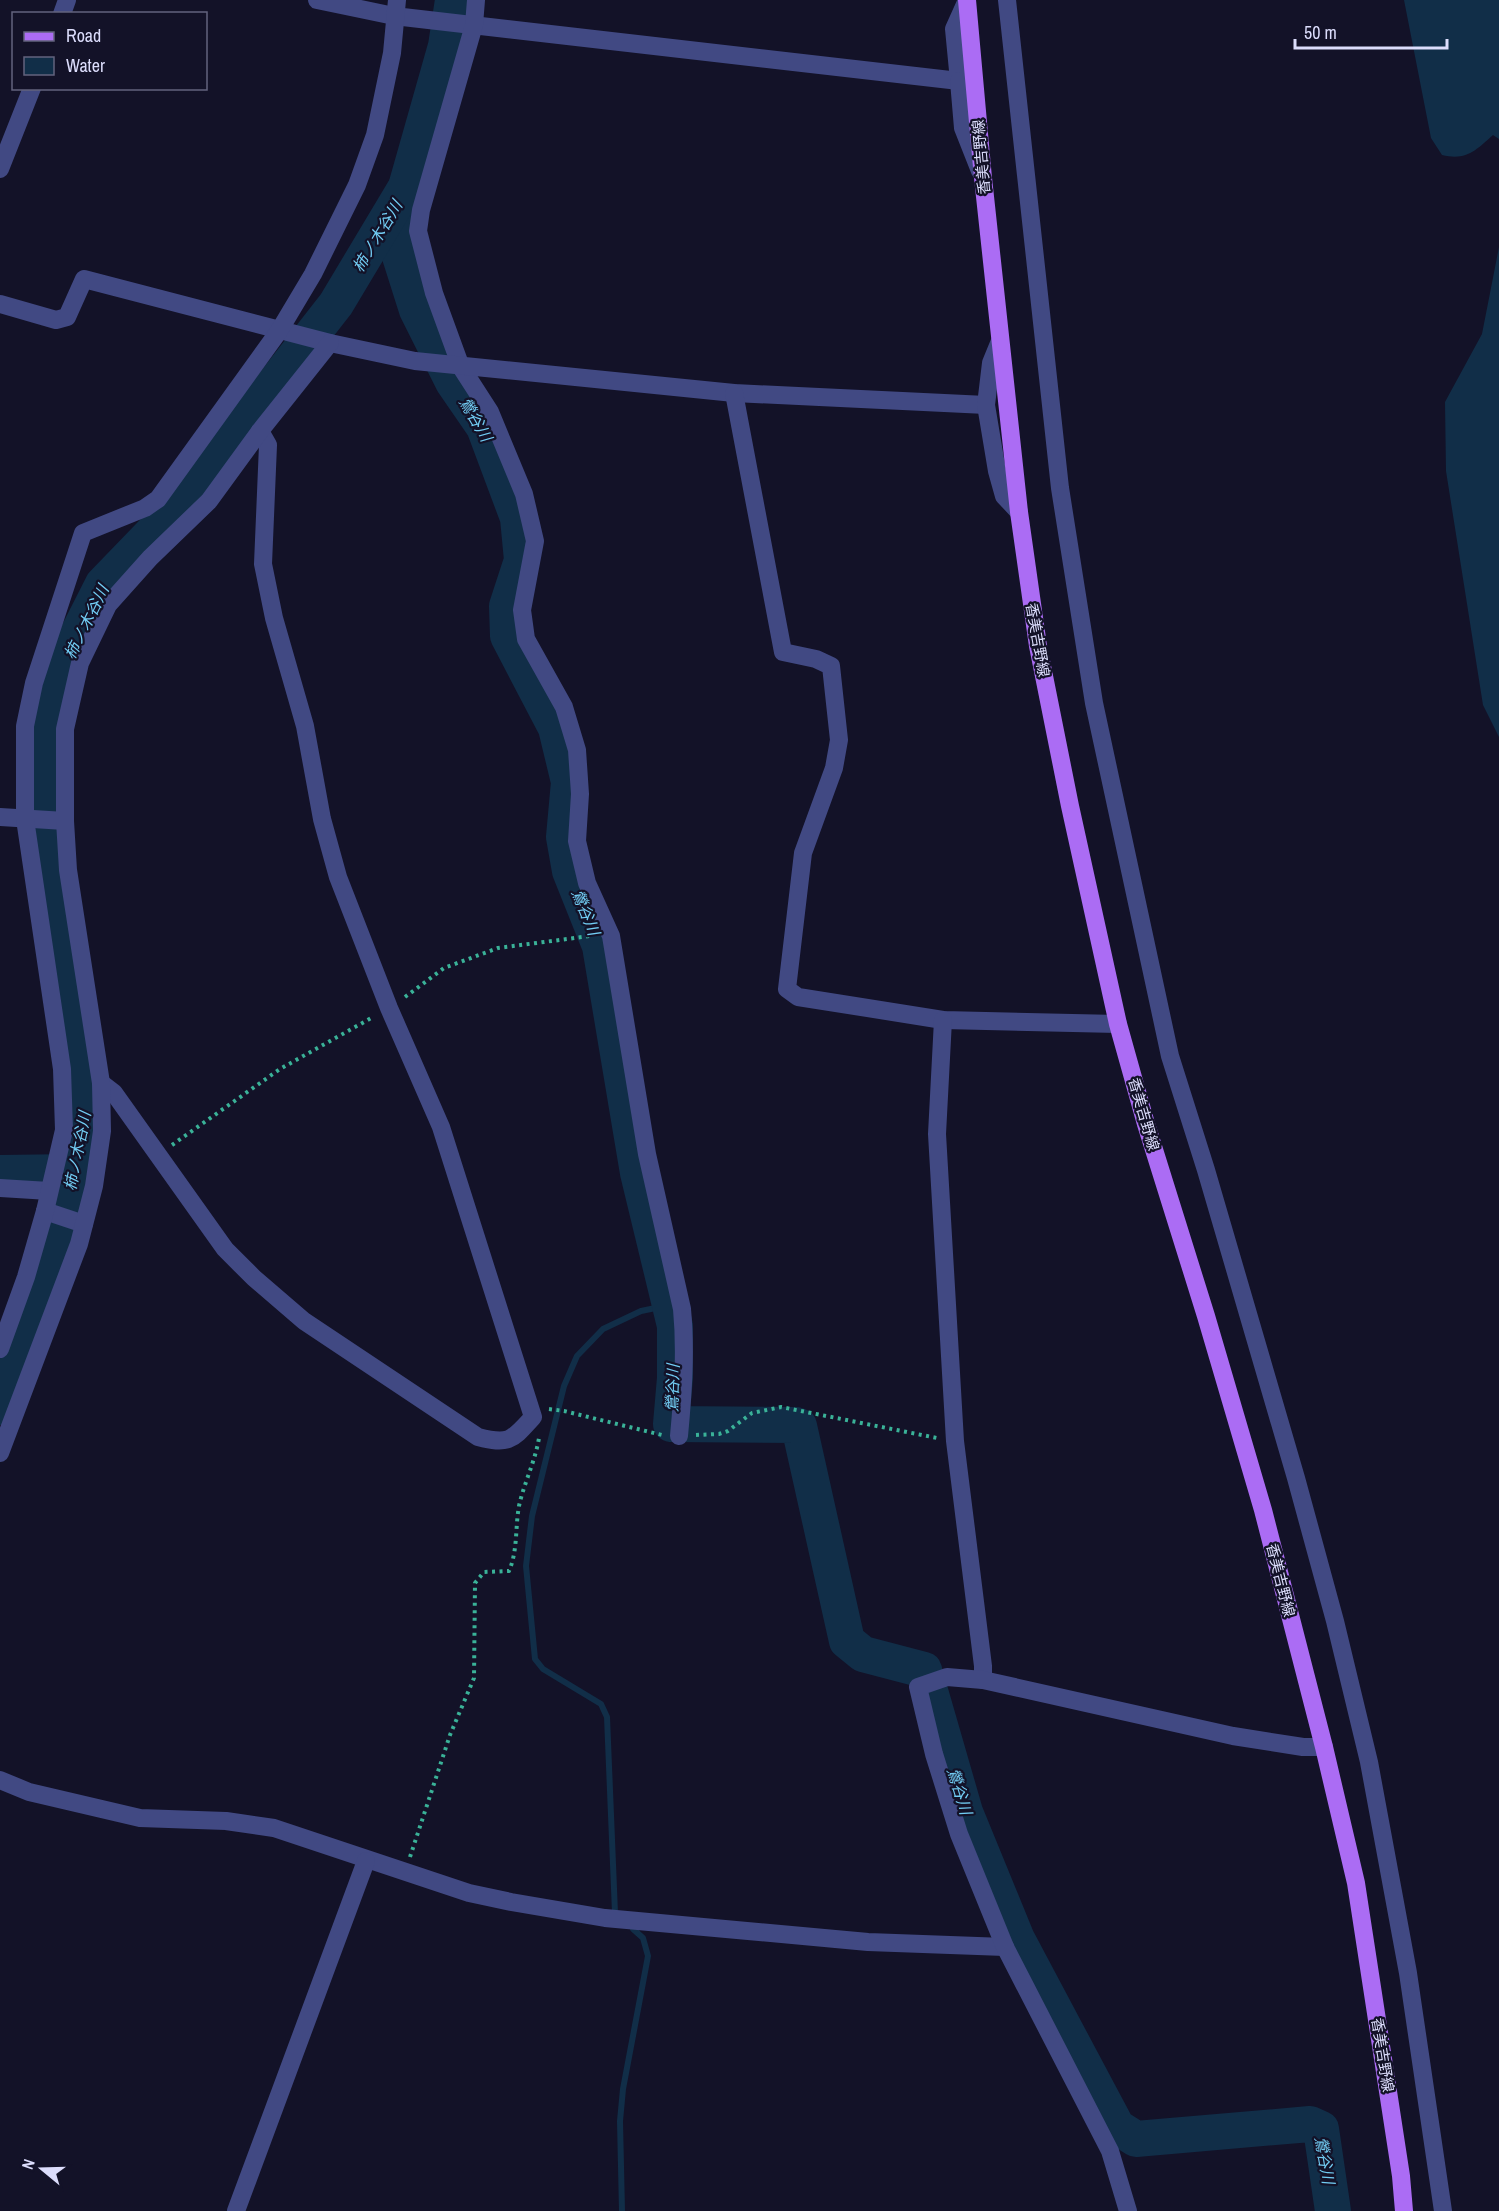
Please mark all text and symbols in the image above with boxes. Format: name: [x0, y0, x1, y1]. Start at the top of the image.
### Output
legend: [12, 12, 207, 90]
scale bar: [1295, 12, 1446, 50]
text: 50 m: [1304, 20, 1337, 45]
text: Road: [66, 23, 101, 48]
text: Water: [66, 53, 105, 78]
street label: 香美吉野線: [967, 119, 995, 195]
water label: 柿ノ木谷川: [347, 194, 408, 276]
water label: 鶯谷川: [454, 393, 499, 447]
water label: 柿ノ木谷川: [59, 579, 114, 663]
street label: 香美吉野線: [1021, 601, 1055, 679]
water label: 鶯谷川: [567, 886, 606, 940]
street label: 香美吉野線: [1124, 1075, 1164, 1153]
water label: 柿ノ木谷川: [59, 1108, 96, 1192]
water label: 鶯谷川: [660, 1362, 684, 1412]
street label: 香美吉野線: [1262, 1541, 1300, 1619]
water label: 鶯谷川: [942, 1765, 978, 1819]
street label: 香美吉野線: [1367, 2016, 1399, 2094]
water label: 鶯谷川: [1310, 2134, 1340, 2188]
north arrow: [12, 2139, 72, 2199]
text: N: [16, 2156, 40, 2172]

